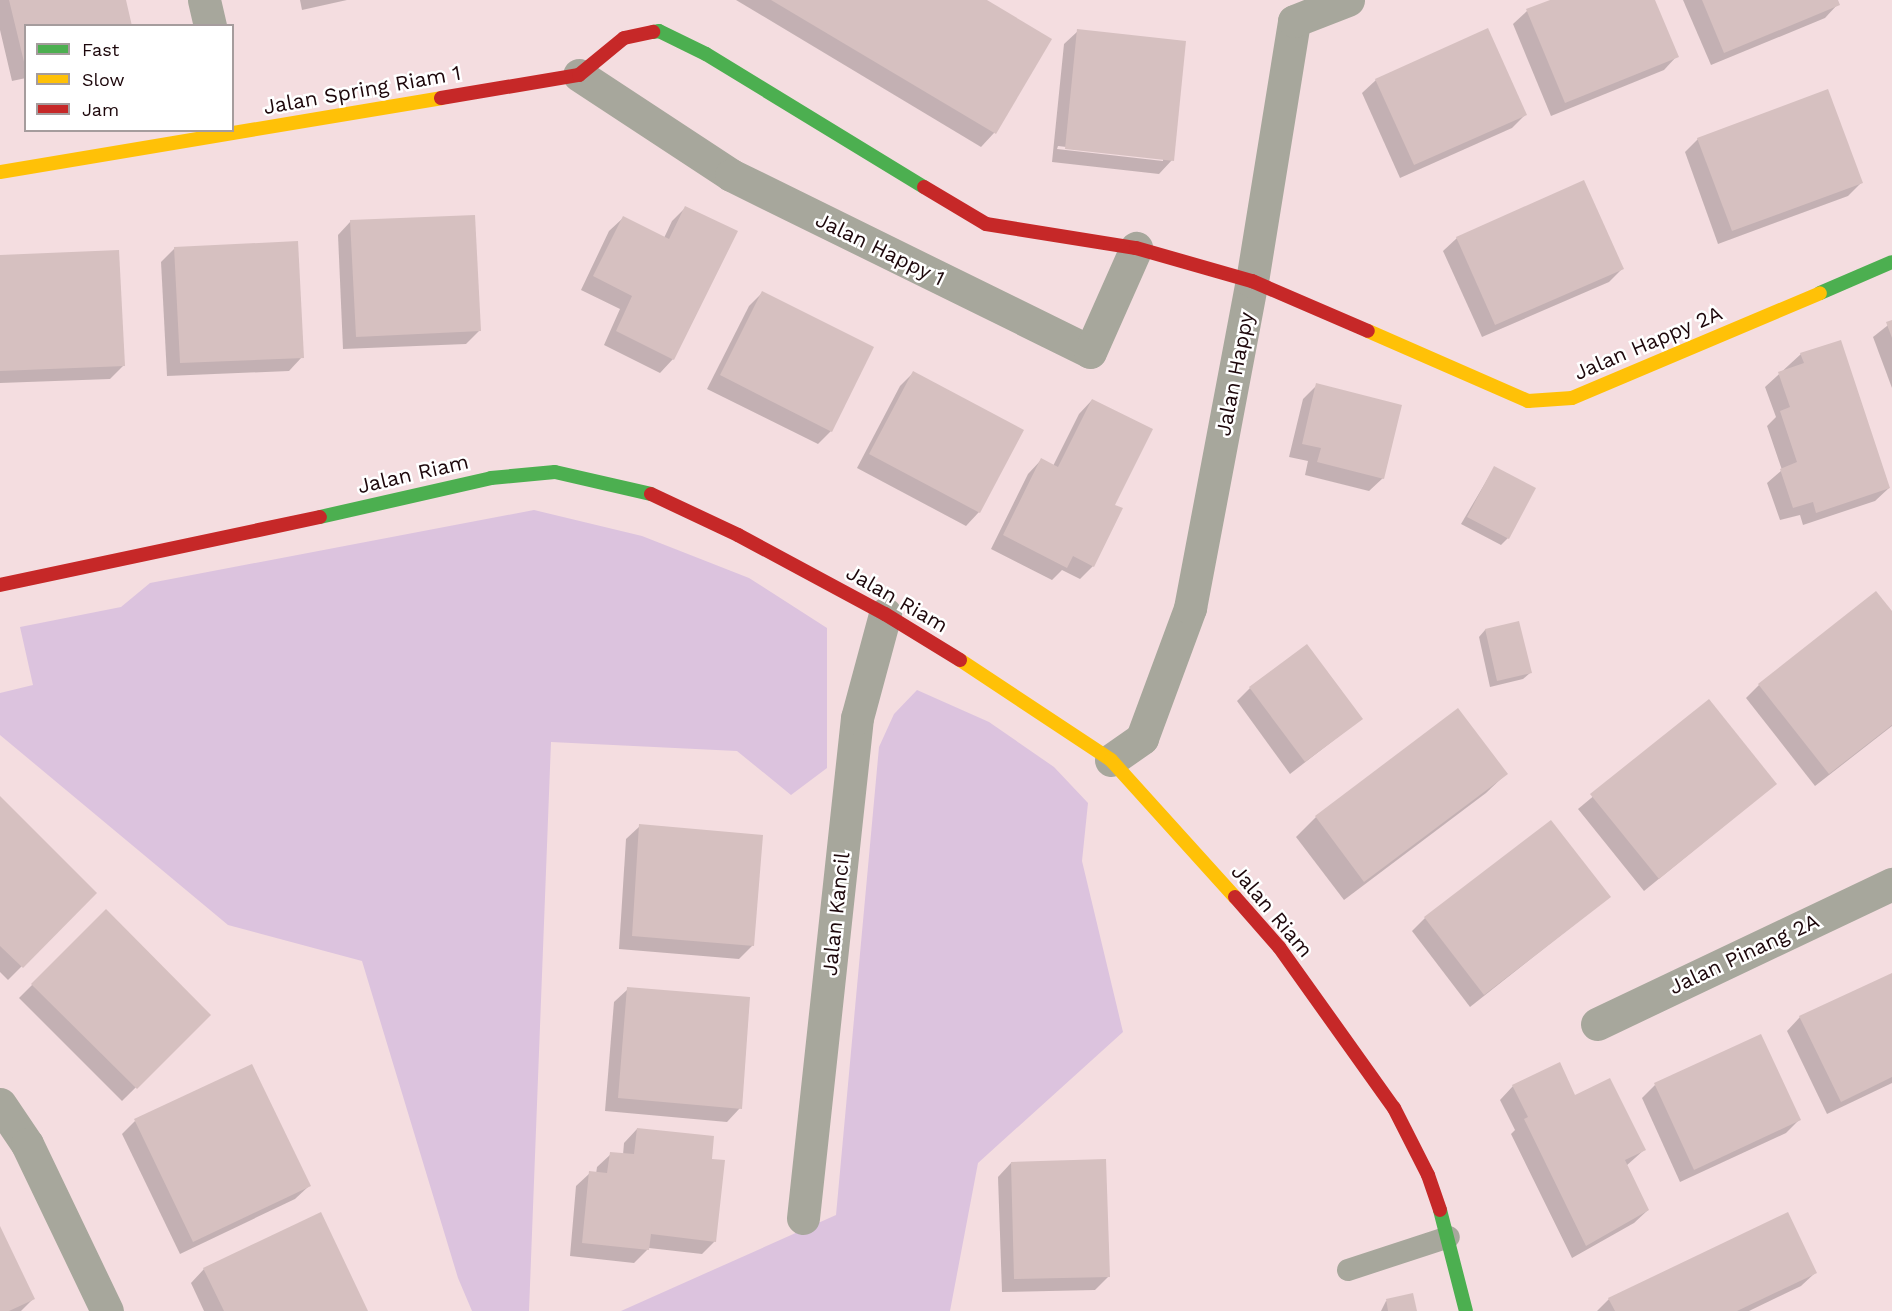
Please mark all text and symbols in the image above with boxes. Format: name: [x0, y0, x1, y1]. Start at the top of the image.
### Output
legend: [24, 24, 234, 132]
text: Fast: [82, 39, 119, 60]
street label: Jalan Spring Riam 1: [261, 60, 463, 120]
text: Slow: [82, 69, 125, 90]
text: Jam: [82, 99, 119, 120]
street label: Jalan Happy 1: [811, 207, 949, 291]
street label: Jalan Happy 2A: [1570, 300, 1726, 386]
street label: Jalan Happy: [1211, 310, 1259, 438]
street label: Jalan Riam: [355, 449, 471, 499]
street label: Jalan Riam: [842, 560, 952, 638]
street label: Jalan Kancil: [817, 851, 855, 977]
street label: Jalan Riam: [1226, 860, 1318, 962]
street label: Jalan Pinang 2A: [1665, 908, 1823, 1000]

